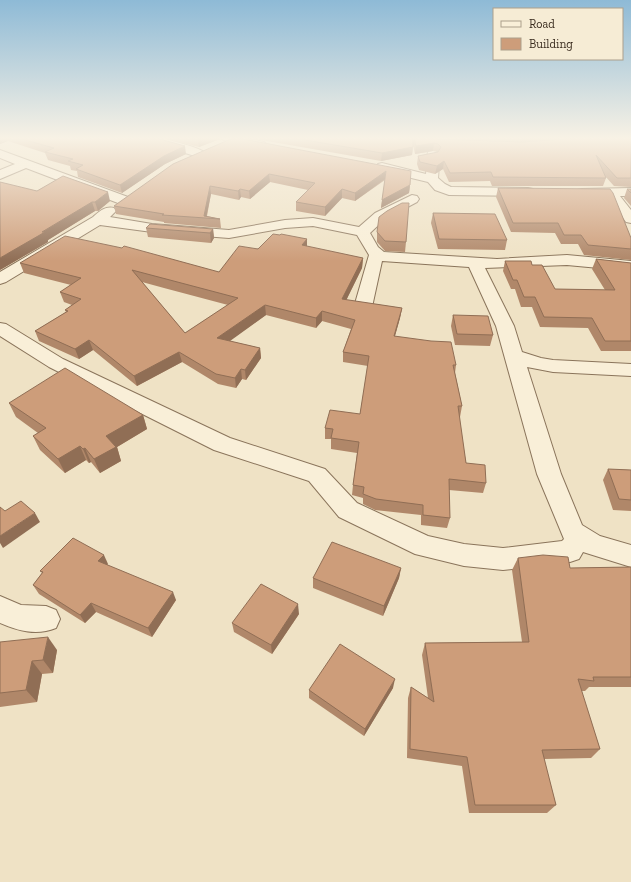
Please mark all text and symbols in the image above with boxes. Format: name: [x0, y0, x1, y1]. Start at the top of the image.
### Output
legend: [493, 8, 623, 60]
text: Road: [529, 17, 555, 31]
text: Building: [529, 37, 573, 51]

